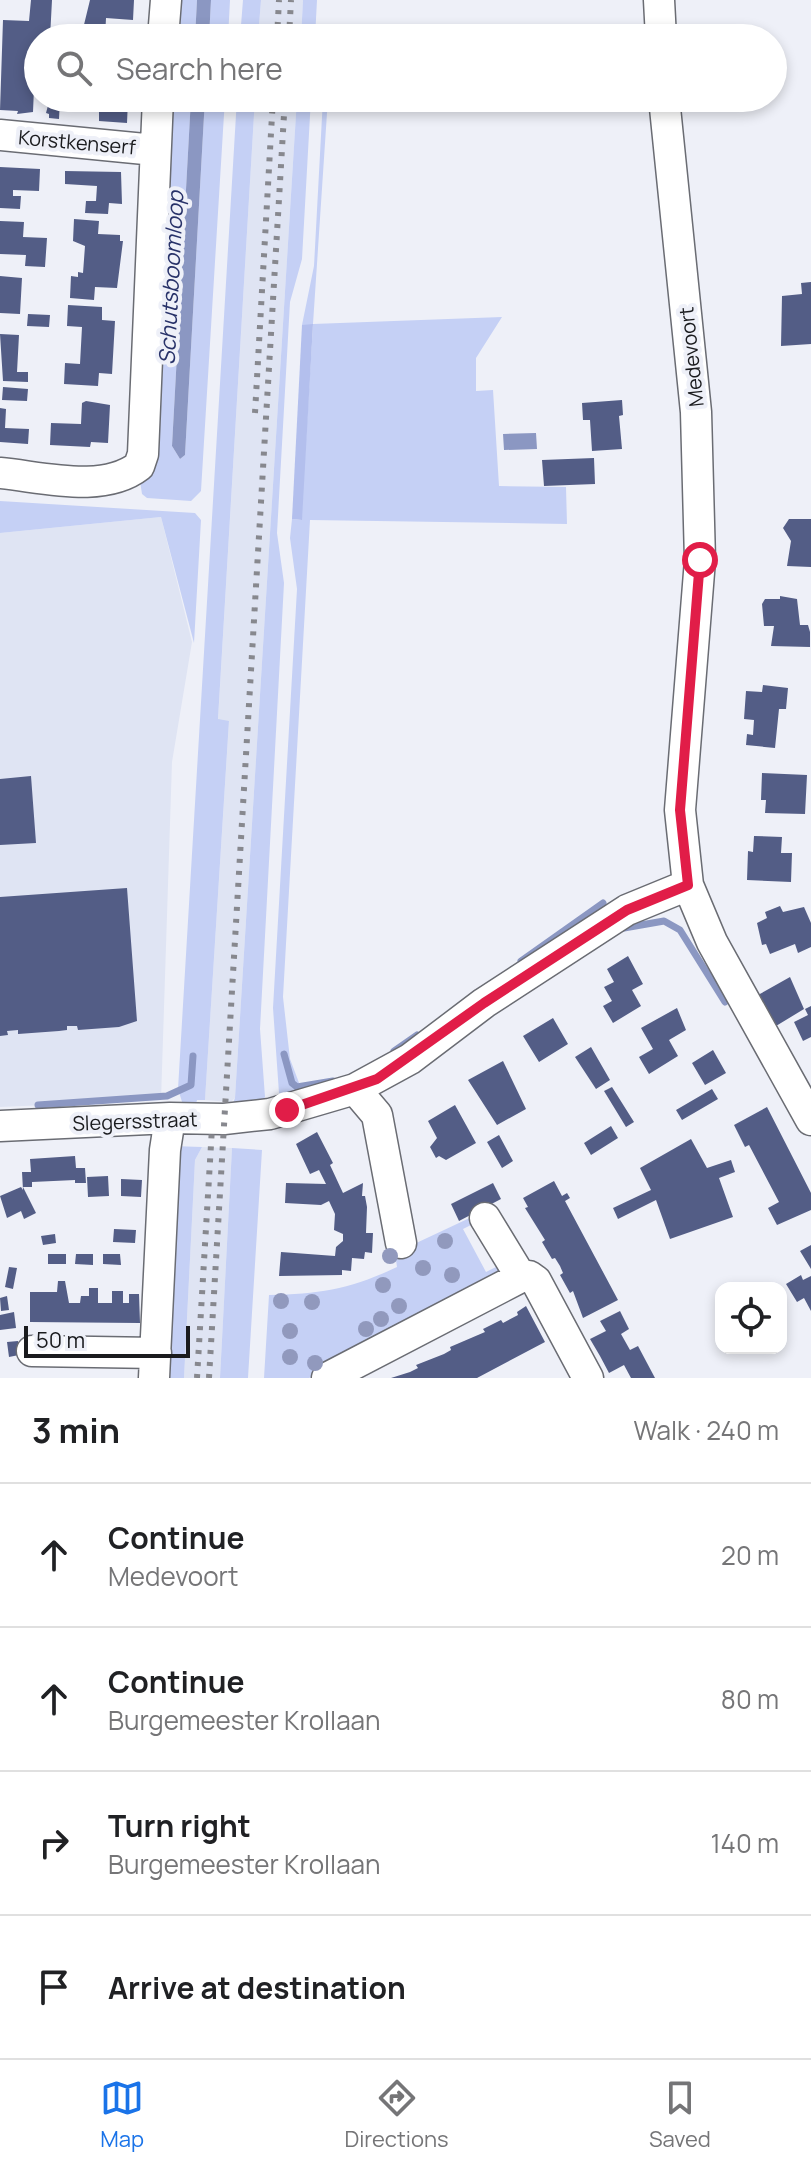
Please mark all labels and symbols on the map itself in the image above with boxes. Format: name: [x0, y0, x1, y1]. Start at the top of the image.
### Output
street label: Korstkenserf: [17, 123, 137, 161]
water label: Schutsboomloop: [151, 188, 191, 366]
street label: Medevoort: [672, 306, 710, 408]
route start: [682, 542, 718, 578]
route end: [269, 1092, 305, 1128]
street label: Slegersstraat: [72, 1105, 198, 1137]
scale bar: [24, 1322, 190, 1358]

